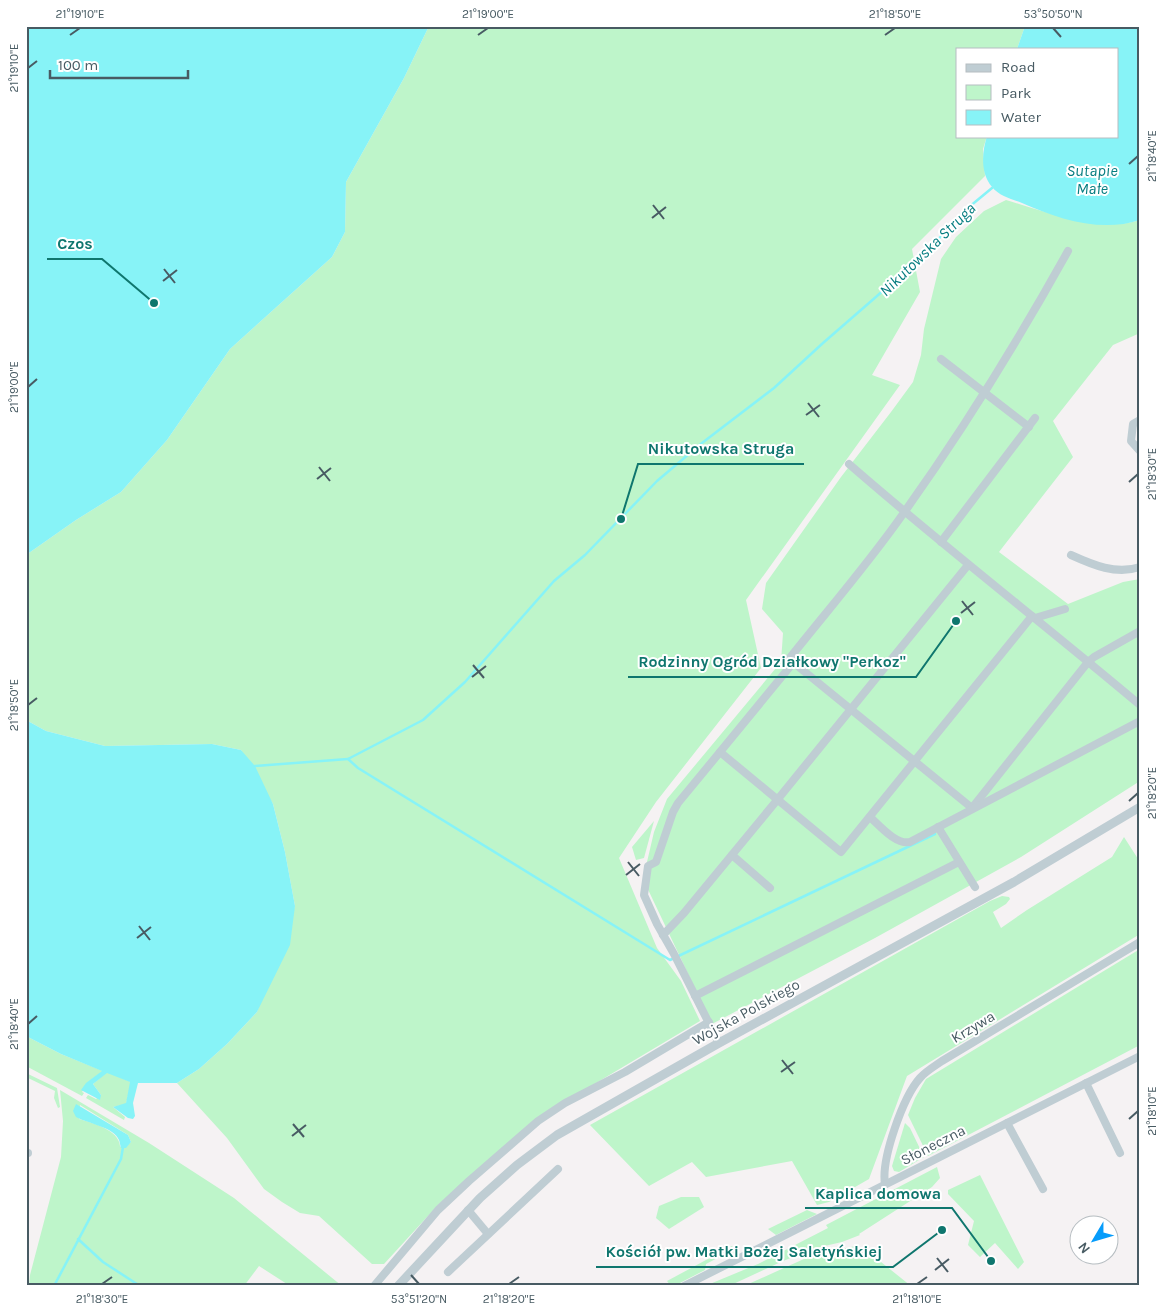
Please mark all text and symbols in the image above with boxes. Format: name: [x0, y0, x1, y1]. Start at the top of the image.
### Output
text: 21°19'10"E: [55, 7, 105, 21]
text: 21°19'00"E: [462, 7, 514, 21]
text: 21°18'50"E: [869, 7, 921, 21]
text: 53°50'50"N: [1023, 7, 1083, 21]
text: 21°19'10"E: [7, 43, 21, 93]
scale bar: [50, 48, 188, 80]
legend: [956, 48, 1118, 138]
text: 100 m: [58, 56, 98, 74]
text: Road: [1001, 58, 1036, 76]
text: Park: [1001, 84, 1031, 102]
text: Water: [1001, 108, 1042, 126]
text: 21°18'40"E: [1145, 130, 1159, 182]
water label: Sutapie Małe: [1066, 161, 1118, 198]
water label: Nikutowska Struga: [875, 199, 979, 300]
callout: Czos: [47, 228, 102, 259]
text: Czos: [57, 234, 93, 253]
text: 21°19'00"E: [7, 361, 21, 413]
callout: Nikutowska Struga: [638, 433, 804, 464]
text: Nikutowska Struga: [648, 439, 794, 458]
text: 21°18'30"E: [1145, 448, 1159, 500]
callout: Rodzinny Ogród Działkowy "Perkoz": [628, 646, 916, 677]
text: Rodzinny Ogród Działkowy "Perkoz": [638, 652, 906, 671]
text: 21°18'50"E: [7, 679, 21, 731]
text: 21°18'20"E: [1145, 767, 1159, 819]
street label: Wojska Polskiego: [689, 975, 803, 1049]
text: 21°18'40"E: [7, 998, 21, 1050]
street label: Krzywa: [948, 1007, 998, 1047]
text: 21°18'10"E: [1145, 1086, 1159, 1136]
street label: Słoneczna: [898, 1121, 968, 1169]
callout: Kaplica domowa: [805, 1177, 952, 1208]
text: Kaplica domowa: [815, 1184, 941, 1203]
north arrow: [1068, 1214, 1118, 1264]
callout: Kościół pw. Matki Bożej Saletyńskiej: [596, 1236, 893, 1267]
text: N: [1074, 1239, 1094, 1257]
text: Kościół pw. Matki Bożej Saletyńskiej: [606, 1242, 882, 1261]
text: 21°18'30"E: [76, 1292, 128, 1306]
text: 53°51'20"N: [391, 1292, 447, 1306]
text: 21°18'20"E: [483, 1292, 535, 1306]
text: 21°18'10"E: [892, 1292, 942, 1306]

